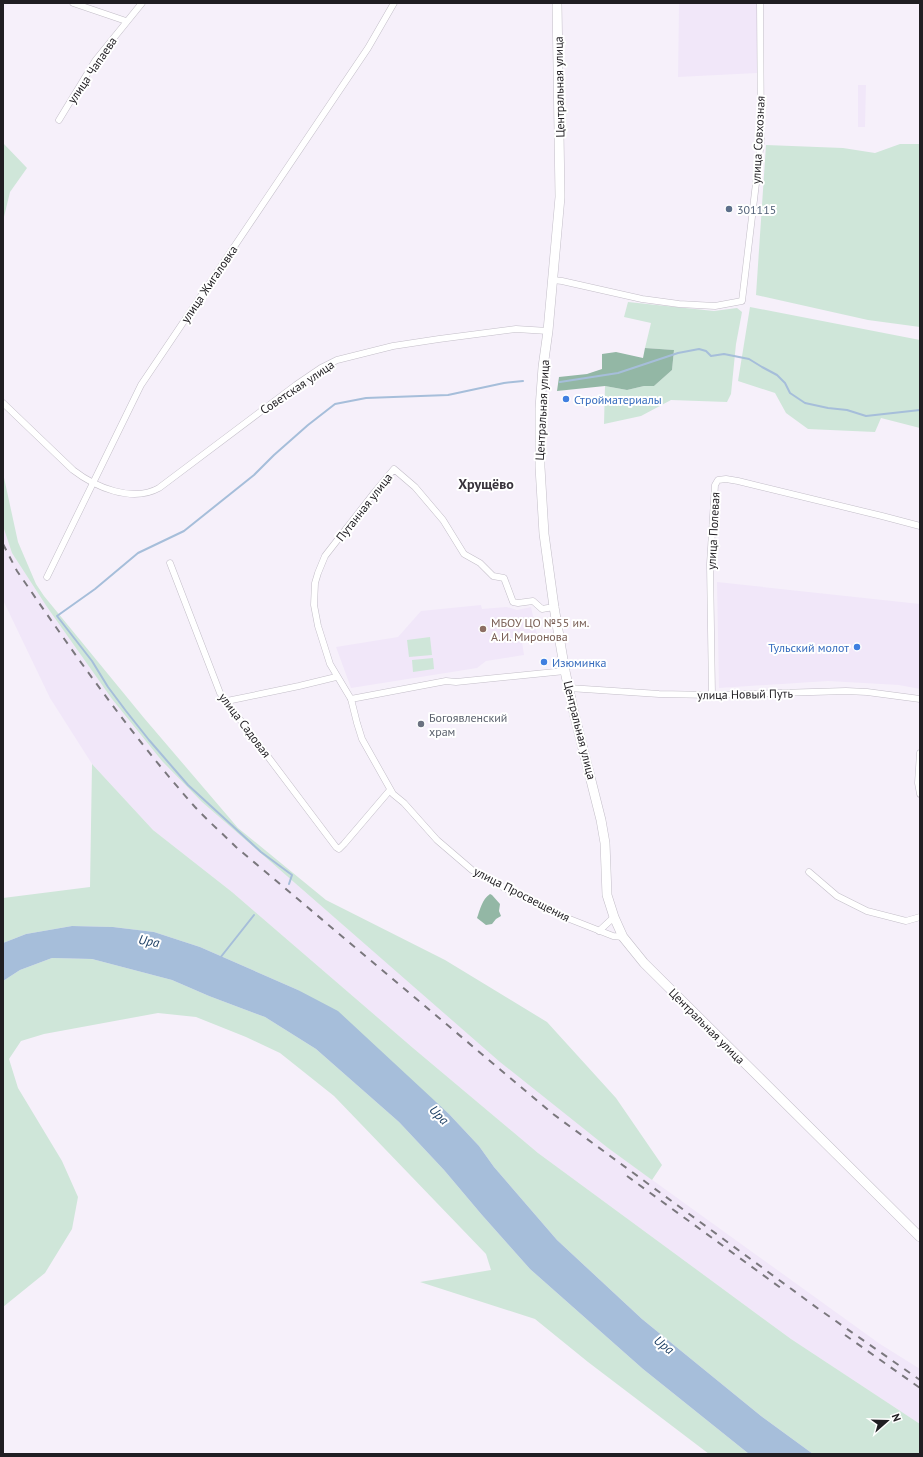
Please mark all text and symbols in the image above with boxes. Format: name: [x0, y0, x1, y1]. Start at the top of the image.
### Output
street label: улица Чапаева: [64, 34, 120, 106]
street label: Центральная улица: [551, 36, 567, 138]
street label: улица Совхозная: [748, 95, 768, 185]
place label: 301115: [737, 202, 776, 217]
marker: 301115: [724, 204, 734, 214]
street label: улица Жигаловка: [177, 242, 241, 326]
street label: Советская улица: [257, 357, 337, 417]
street label: Центральная улица: [532, 359, 552, 461]
place label: Стройматериалы: [574, 392, 662, 407]
marker: Стройматериалы: [561, 394, 571, 404]
street label: Путанная улица: [333, 470, 395, 544]
district label: Хрущёво: [458, 475, 514, 493]
street label: улица Полевая: [703, 492, 723, 570]
place label: МБОУ ЦО №55 им. А.И. Миронова: [491, 615, 589, 644]
marker: МБОУ ЦО №55 им. А.И. Миронова: [478, 624, 488, 634]
place label: Тульский молот: [768, 640, 849, 655]
marker: Тульский молот: [852, 642, 862, 652]
place label: Изюминка: [552, 655, 607, 670]
marker: Изюминка: [539, 657, 549, 667]
street label: Центральная улица: [560, 679, 600, 781]
street label: улица Новый Путь: [697, 686, 793, 702]
street label: улица Садовая: [216, 690, 274, 760]
place label: Богоявленский храм: [429, 710, 507, 739]
marker: Богоявленский храм: [416, 719, 426, 729]
street label: улица Просвещения: [471, 863, 573, 925]
water label: Upa: [137, 931, 162, 951]
street label: Центральная улица: [666, 985, 748, 1067]
water label: Upa: [426, 1102, 453, 1129]
water label: Upa: [650, 1332, 678, 1359]
north arrow: [867, 1401, 907, 1441]
text: N: [889, 1412, 904, 1423]

